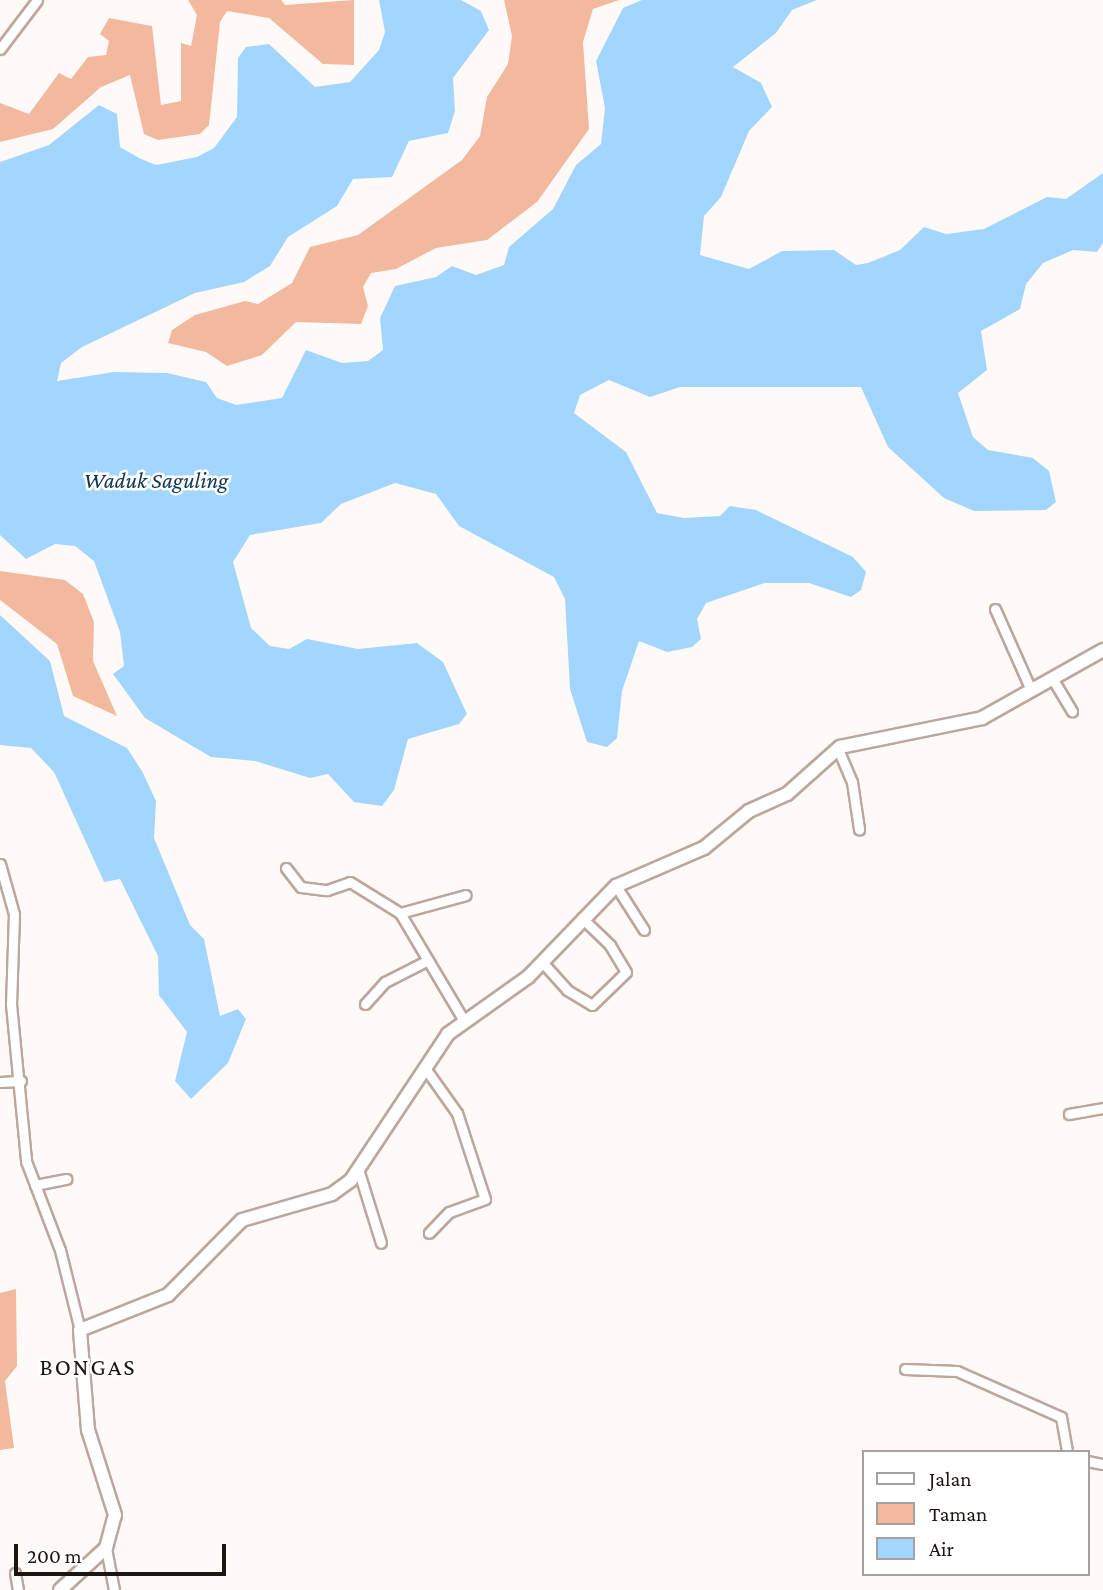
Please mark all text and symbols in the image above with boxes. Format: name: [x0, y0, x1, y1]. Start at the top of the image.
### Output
water label: Waduk Saguling: [84, 466, 228, 494]
district label: BONGAS: [40, 1353, 136, 1381]
legend: [862, 1450, 1089, 1576]
text: Jalan: [929, 1467, 971, 1491]
text: Taman: [929, 1502, 987, 1526]
scale bar: [18, 1530, 229, 1574]
text: Air: [929, 1537, 954, 1561]
text: 200 m: [27, 1544, 82, 1568]

